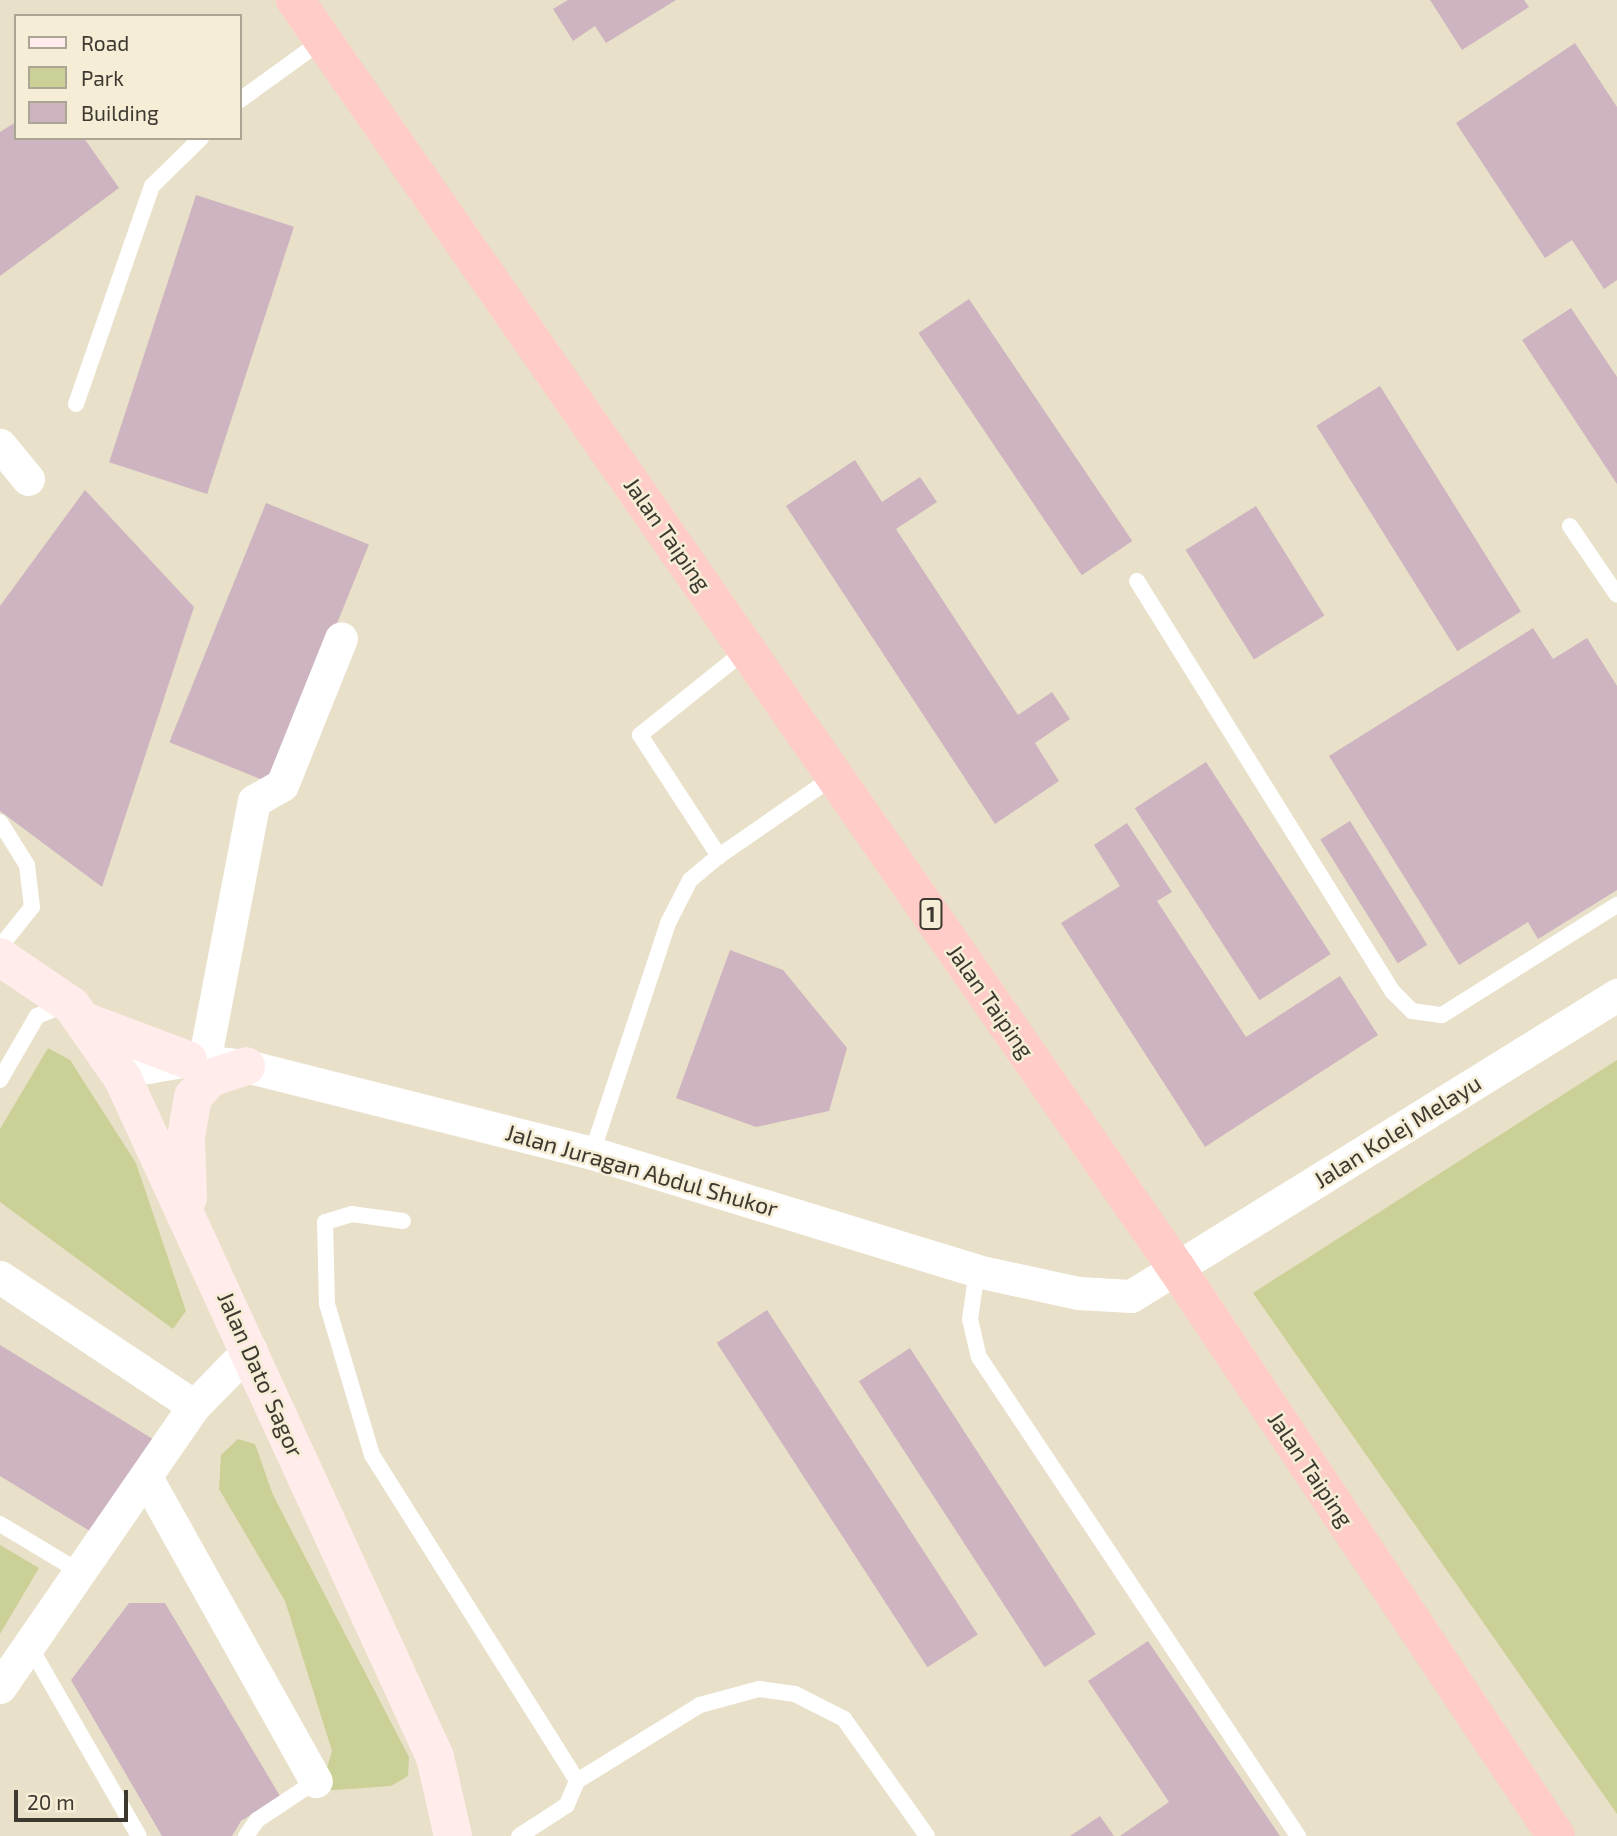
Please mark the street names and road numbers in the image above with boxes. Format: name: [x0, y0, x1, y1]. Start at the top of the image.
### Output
street label: Jalan Taiping: [619, 472, 717, 596]
road number: 1: [919, 897, 943, 932]
street label: Jalan Taiping: [942, 939, 1040, 1063]
street label: Jalan Kolej Melayu: [1308, 1068, 1486, 1194]
street label: Jalan Juragan Abdul Shukor: [502, 1118, 782, 1222]
street label: Jalan Dato' Sagor: [212, 1287, 310, 1461]
street label: Jalan Taiping: [1262, 1406, 1360, 1532]

